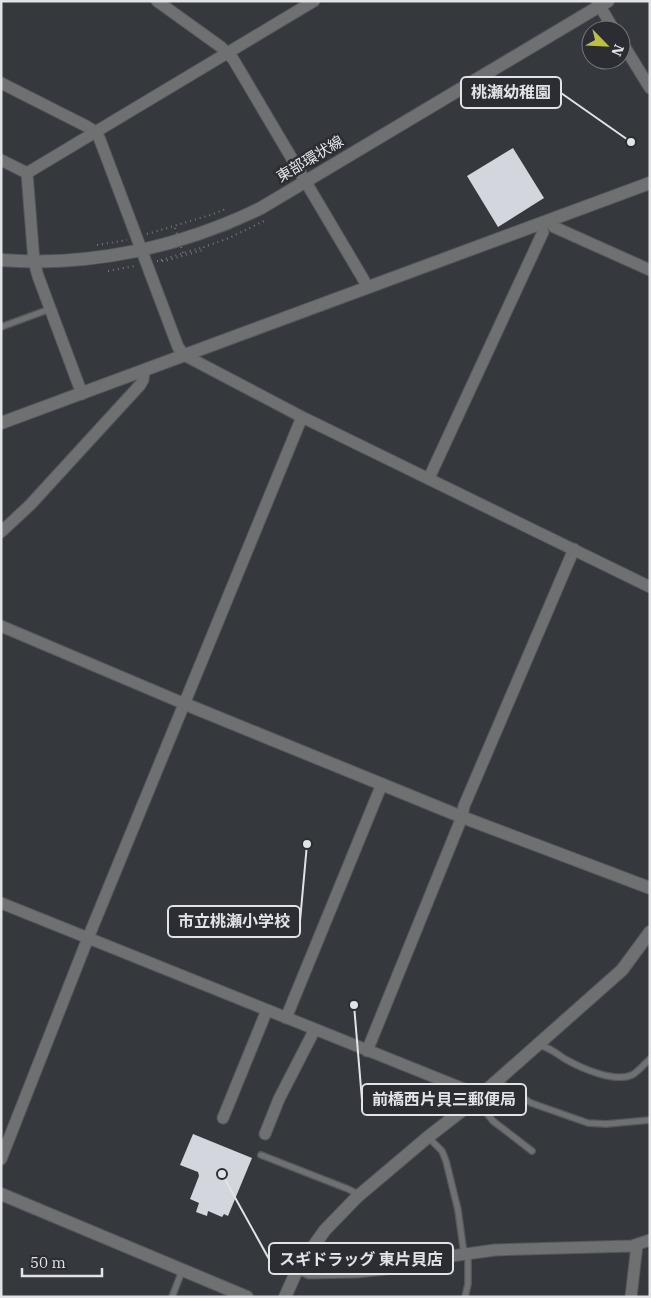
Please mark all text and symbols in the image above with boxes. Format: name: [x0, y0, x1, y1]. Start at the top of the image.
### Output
north arrow: [581, 20, 631, 70]
text: N: [607, 42, 628, 59]
callout: 桃瀬幼稚園: [461, 77, 561, 108]
text: 桃瀬幼稚園: [471, 82, 551, 102]
street label: 東部環状線: [273, 131, 347, 186]
callout: 市立桃瀬小学校: [168, 906, 300, 937]
text: 市立桃瀬小学校: [178, 911, 290, 931]
callout: 前橋西片貝三郵便局: [362, 1084, 526, 1115]
text: 前橋西片貝三郵便局: [372, 1089, 516, 1109]
callout: スギドラッグ 東片貝店: [269, 1243, 453, 1274]
scale bar: [22, 1246, 102, 1278]
text: スギドラッグ 東片貝店: [279, 1249, 443, 1269]
text: 50 m: [30, 1253, 66, 1272]

